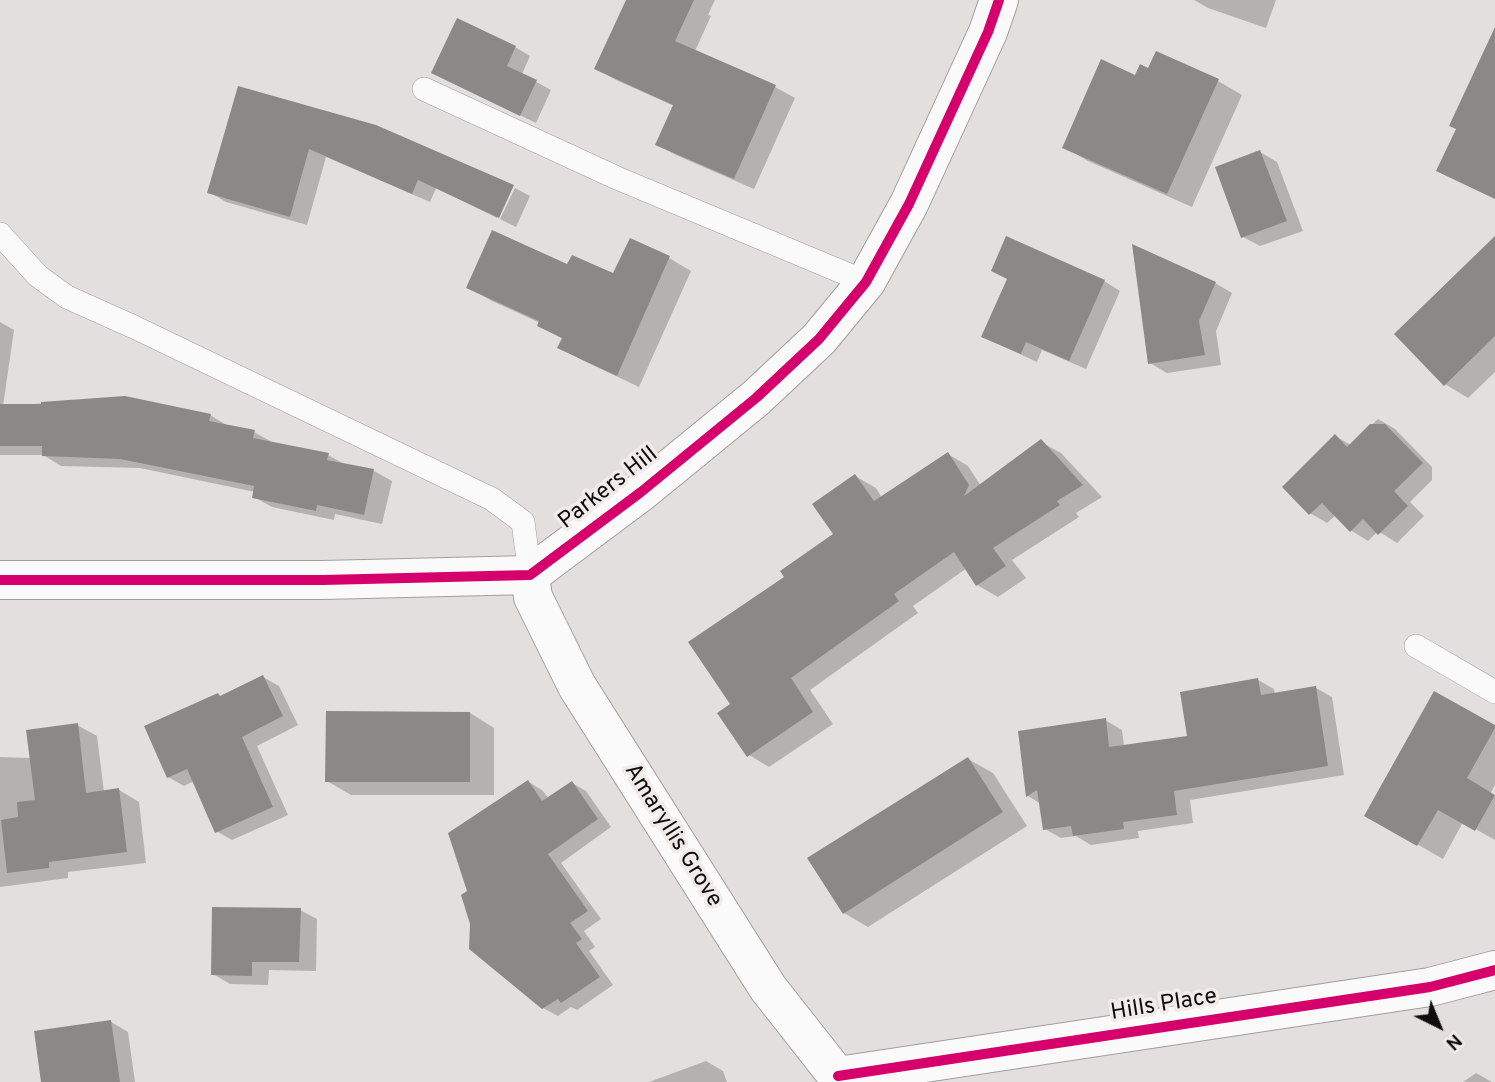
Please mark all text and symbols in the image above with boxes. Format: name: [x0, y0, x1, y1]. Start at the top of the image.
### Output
street label: Parkers Hill: [554, 442, 664, 536]
street label: Amaryllis Grove: [617, 759, 727, 913]
street label: Hills Place: [1109, 984, 1219, 1028]
north arrow: [1404, 991, 1474, 1061]
text: N: [1440, 1028, 1466, 1055]

